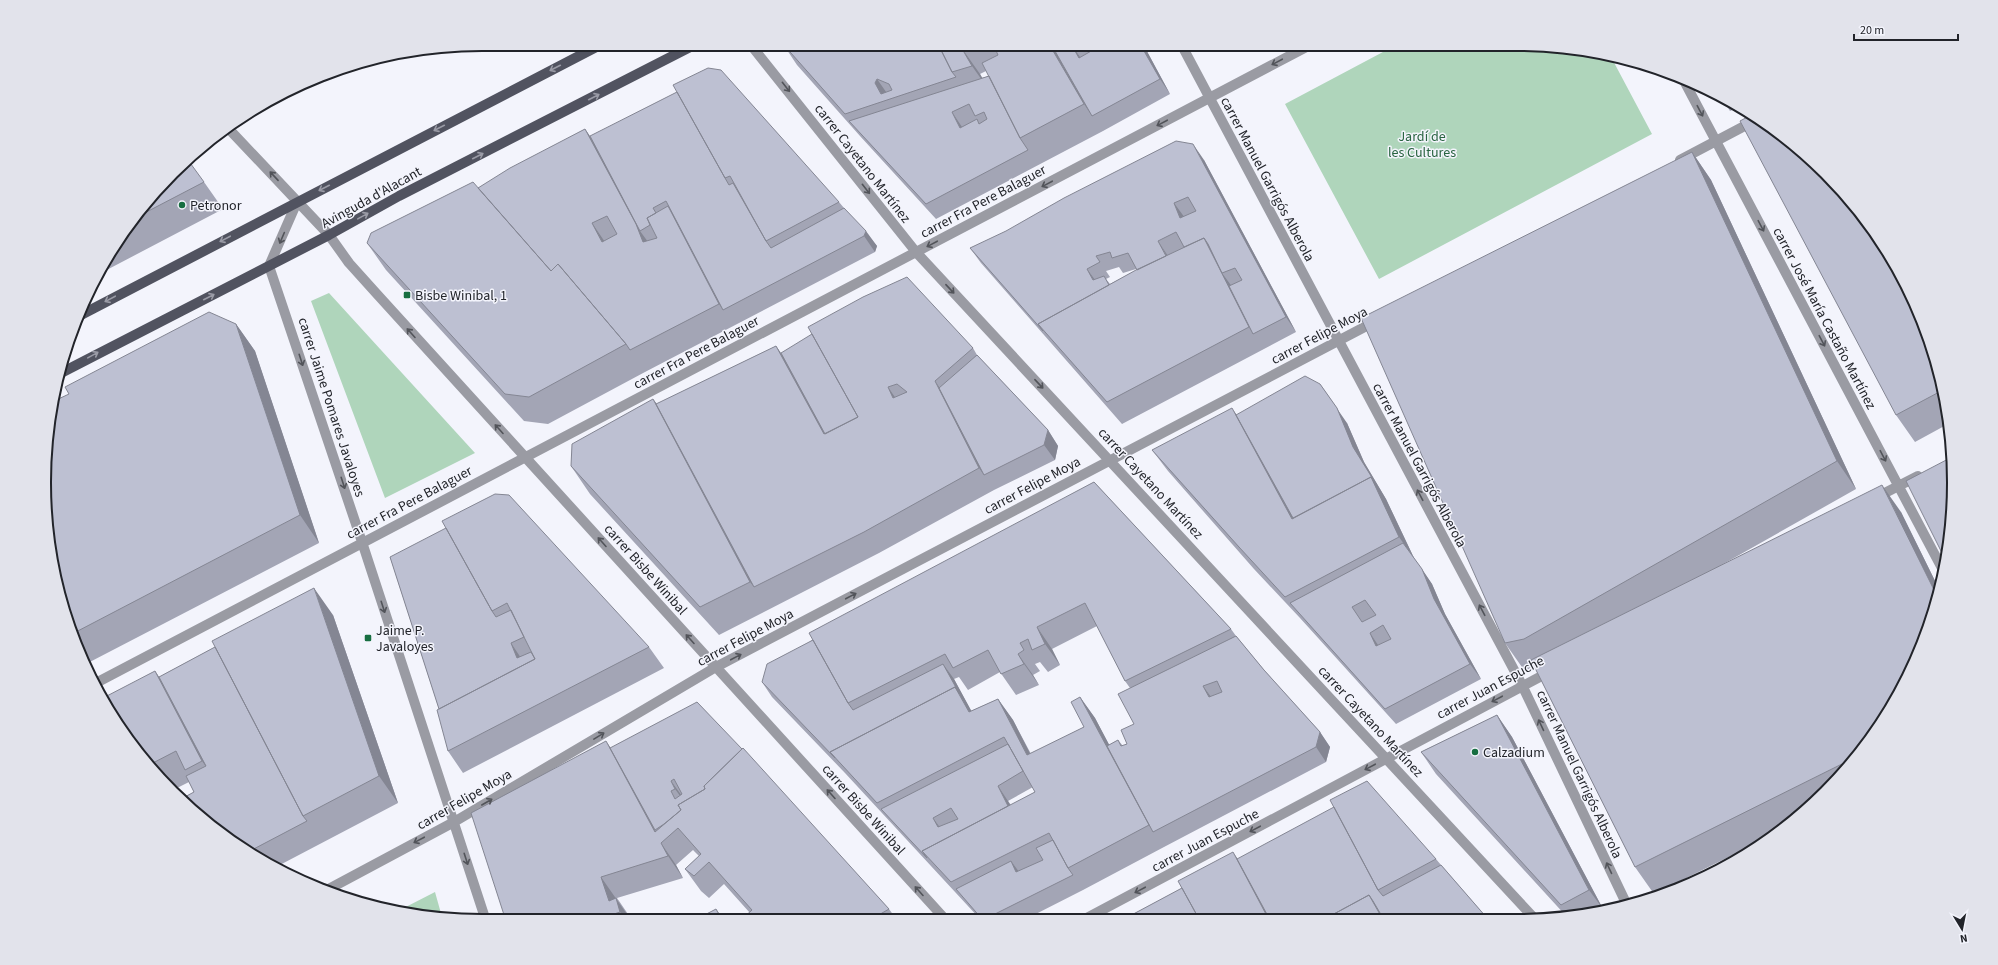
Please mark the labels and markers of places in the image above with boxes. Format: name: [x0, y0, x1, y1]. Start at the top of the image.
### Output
place label: Petronor: [190, 196, 242, 216]
marker: Petronor: [177, 200, 187, 210]
place label: Bisbe Winibal, 1: [415, 286, 507, 306]
marker: Bisbe Winibal, 1: [402, 290, 412, 300]
place label: Jaime P. Javaloyes: [376, 621, 434, 657]
marker: Jaime P. Javaloyes: [363, 633, 373, 643]
place label: Calzadium: [1483, 743, 1545, 763]
marker: Calzadium: [1470, 747, 1480, 757]

